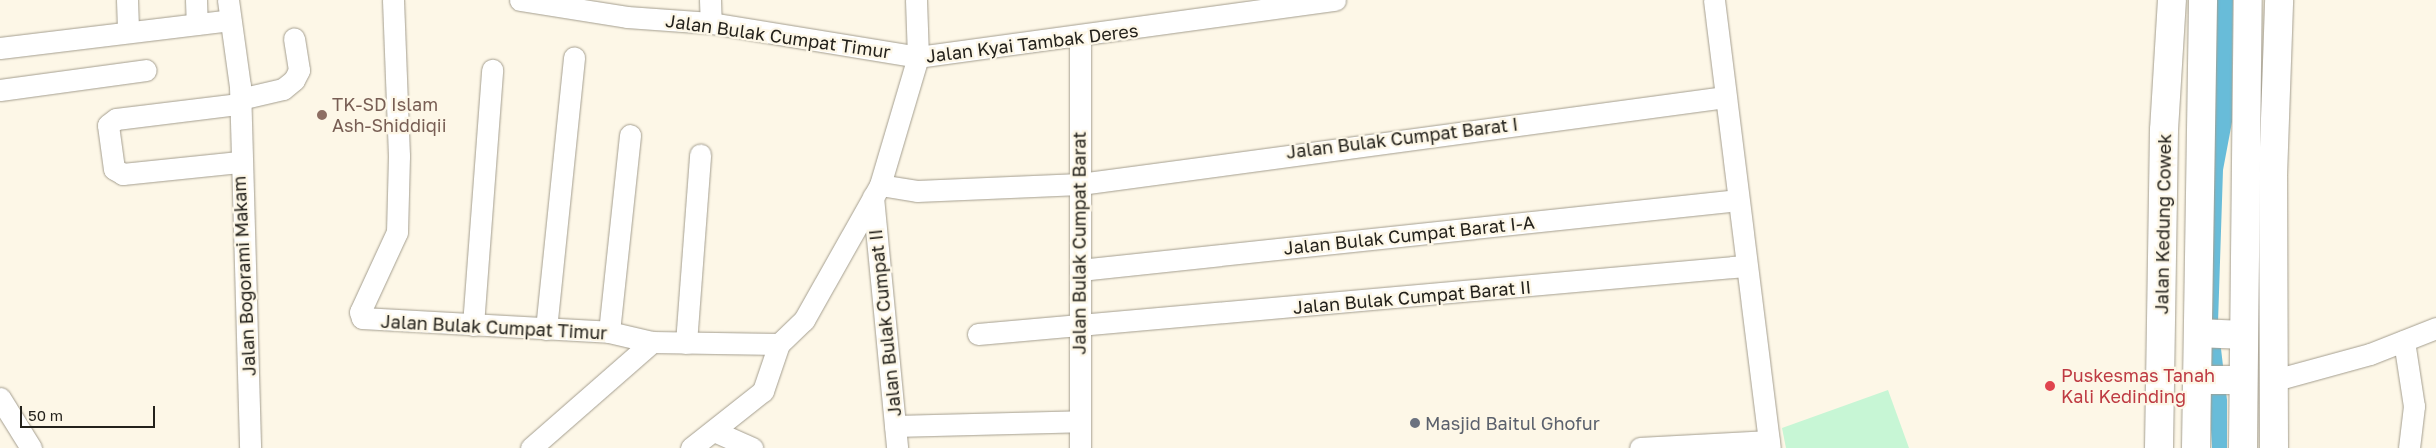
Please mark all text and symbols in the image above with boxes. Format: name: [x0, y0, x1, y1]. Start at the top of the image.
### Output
street label: Jalan Bulak Cumpat Timur: [664, 10, 892, 62]
street label: Jalan Kyai Tambak Deres: [925, 19, 1139, 67]
place label: TK-SD Islam Ash-Shiddiqii: [332, 94, 447, 136]
marker: TK-SD Islam Ash-Shiddiqii: [316, 109, 328, 121]
street label: Jalan Bulak Cumpat Barat I: [1285, 113, 1519, 163]
street label: Jalan Bulak Cumpat Barat: [1068, 131, 1090, 355]
street label: Jalan Kedung Cowek: [2151, 134, 2175, 314]
street label: Jalan Bogorami Makam: [228, 175, 260, 377]
street label: Jalan Bulak Cumpat Barat I-A: [1282, 211, 1536, 259]
street label: Jalan Bulak Cumpat II: [864, 228, 906, 418]
street label: Jalan Bulak Cumpat Barat II: [1292, 276, 1532, 318]
street label: Jalan Bulak Cumpat Timur: [380, 310, 608, 344]
place label: Puskesmas Tanah Kali Kedinding: [2061, 365, 2215, 408]
marker: Puskesmas Tanah Kali Kedinding: [2043, 379, 2057, 393]
scale bar: [22, 396, 158, 428]
text: 50 m: [28, 406, 63, 424]
place label: Masjid Baitul Ghofur: [1425, 412, 1600, 434]
marker: Masjid Baitul Ghofur: [1409, 417, 1421, 429]

